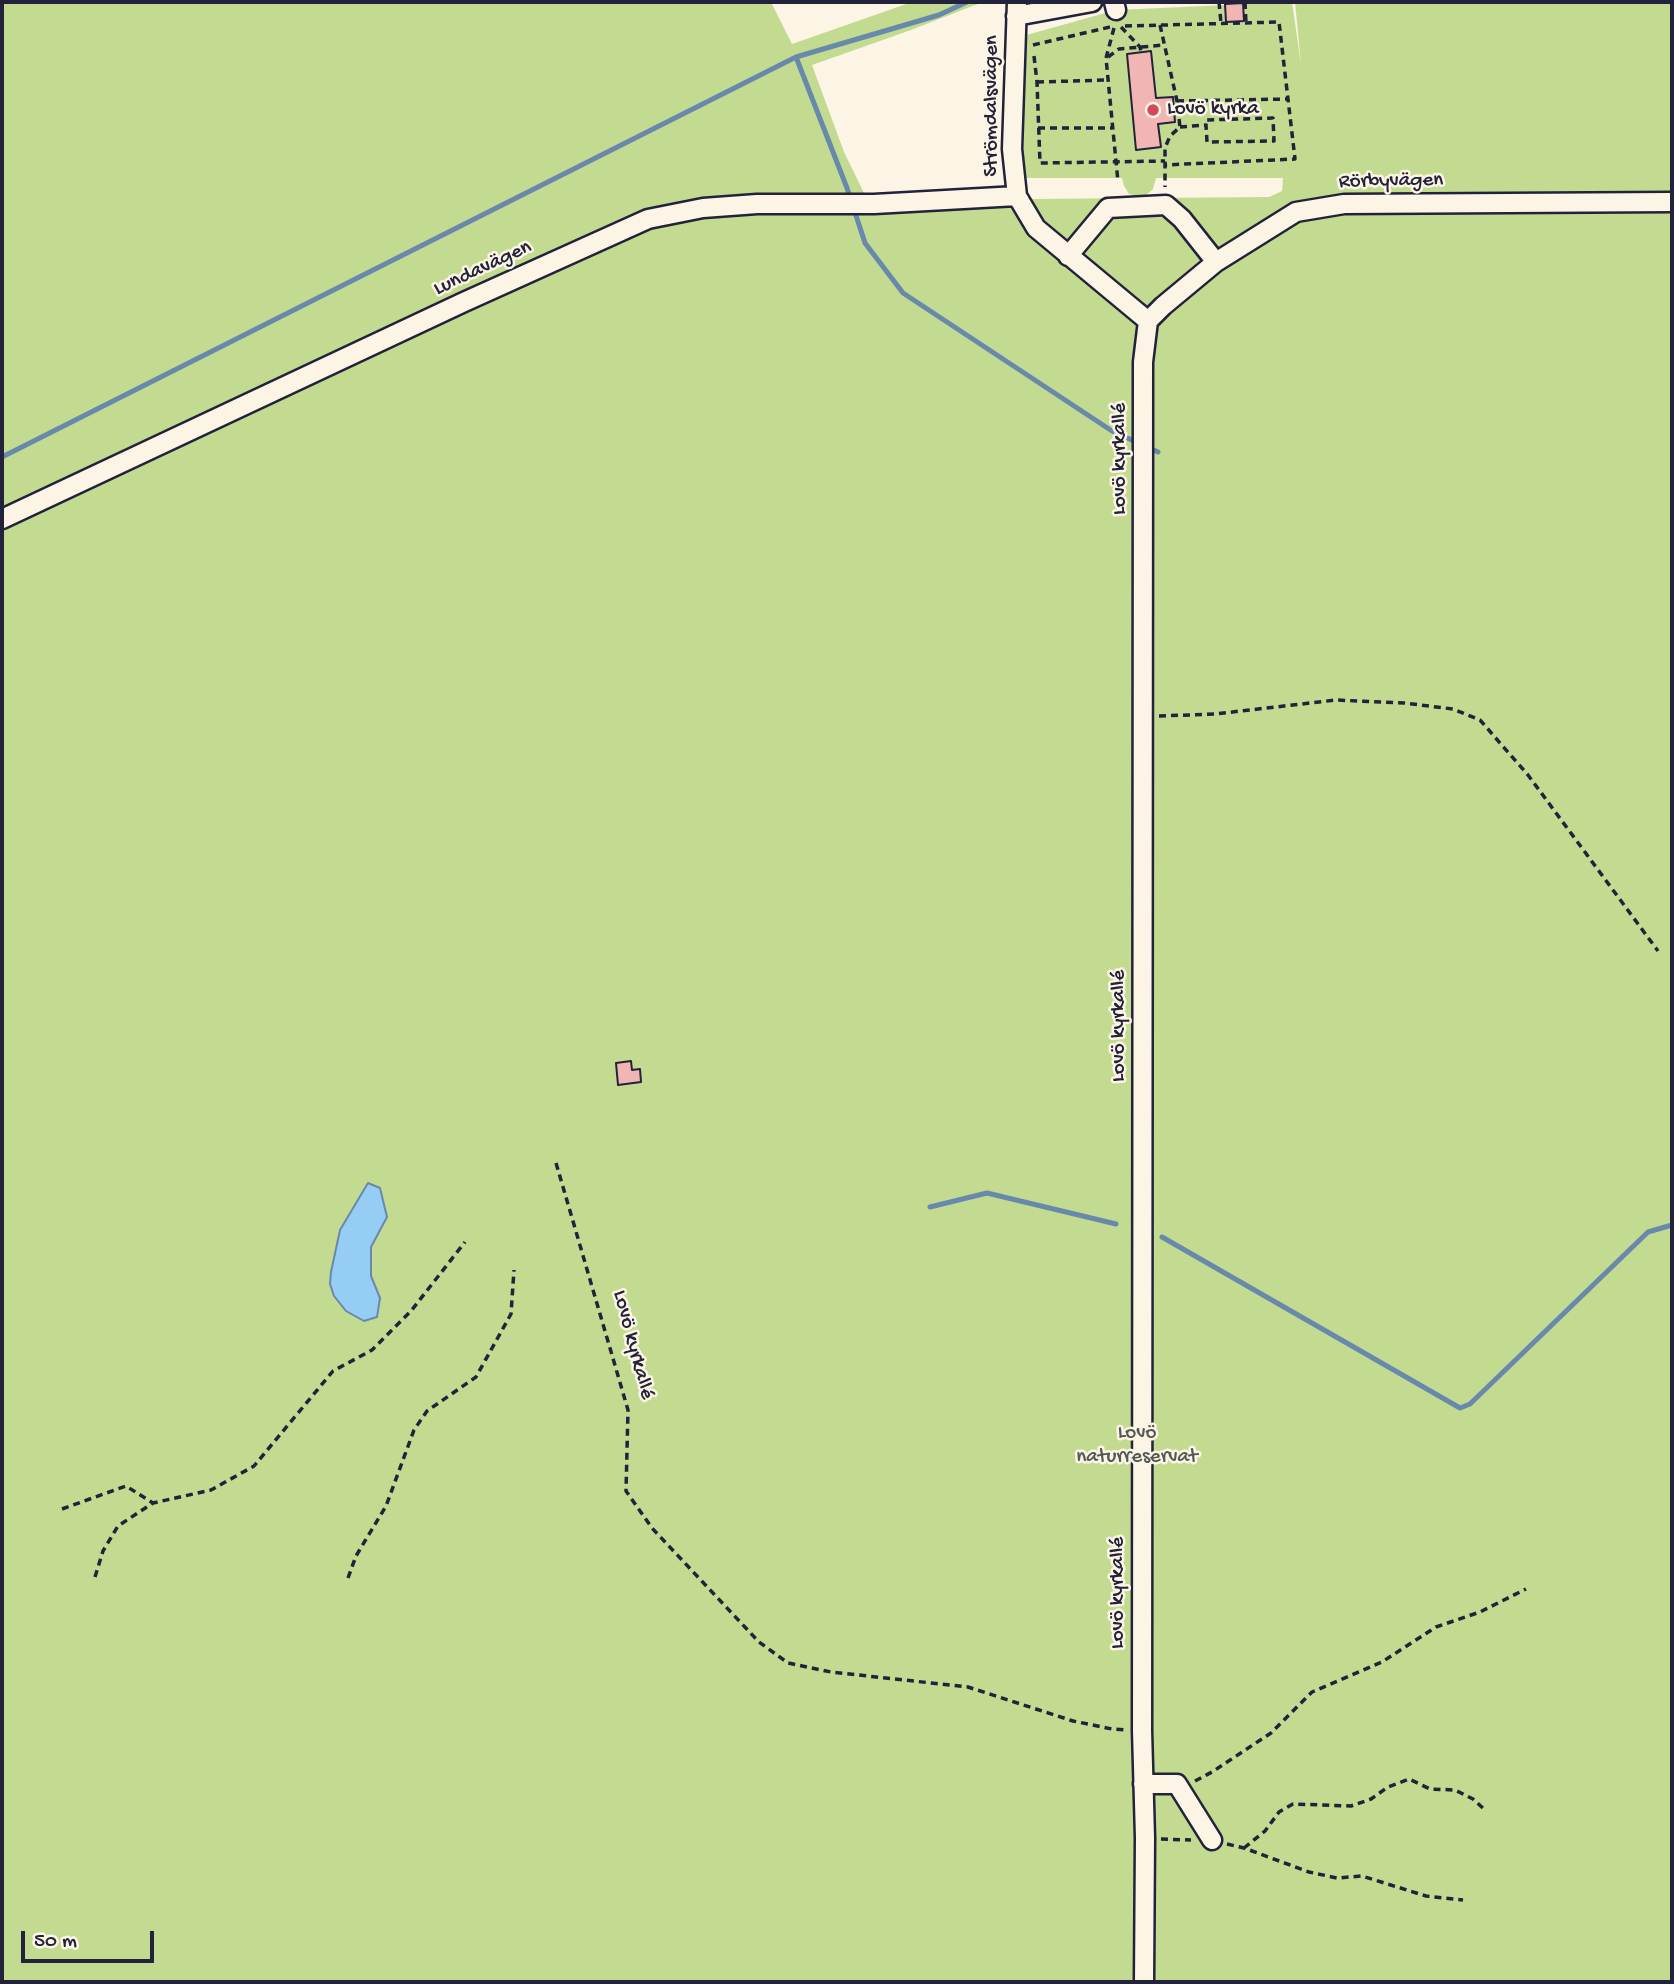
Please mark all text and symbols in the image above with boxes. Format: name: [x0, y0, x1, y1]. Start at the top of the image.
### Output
street label: Strömdalsvägen: [980, 35, 1006, 177]
place label: Lovö kyrka: [1167, 97, 1259, 123]
marker: Lovö kyrka: [1145, 102, 1161, 118]
street label: Rörbyvägen: [1339, 168, 1443, 196]
street label: Lundavägen: [430, 235, 536, 303]
street label: Lovö kyrkallé: [1108, 403, 1134, 515]
street label: Lovö kyrkallé: [1107, 970, 1133, 1082]
street label: Lovö kyrkallé: [605, 1288, 659, 1402]
park label: Lovö naturreservat: [1076, 1421, 1198, 1471]
street label: Lovö kyrkallé: [1106, 1537, 1132, 1649]
scale bar: [24, 1918, 158, 1962]
text: 50 m: [34, 1930, 77, 1955]

